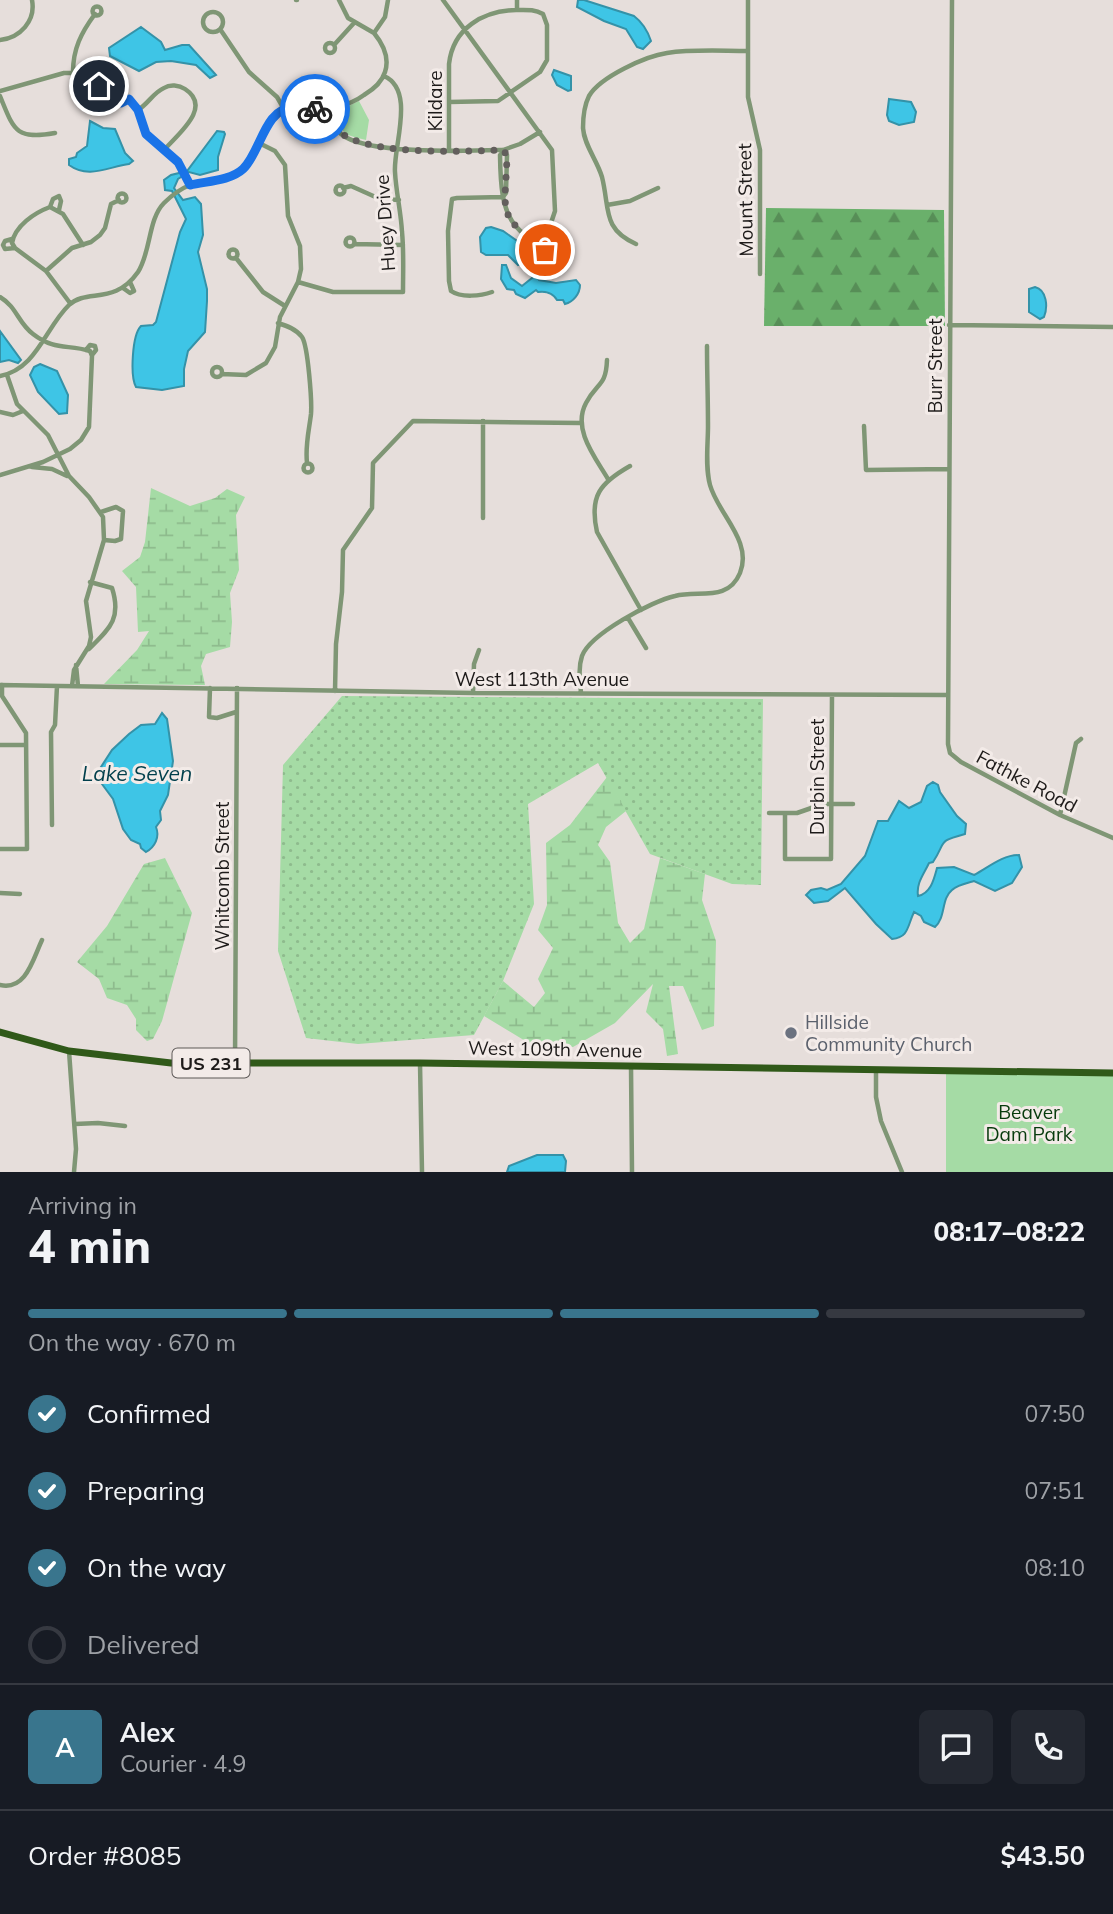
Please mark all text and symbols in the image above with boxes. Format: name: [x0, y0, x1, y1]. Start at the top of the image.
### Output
pin: [69, 56, 129, 116]
icon: home: [80, 67, 118, 105]
street label: Kildare: [423, 70, 447, 132]
courier: [280, 74, 350, 144]
icon: bike: [296, 90, 334, 128]
street label: Mount Street: [732, 143, 758, 257]
street label: Huey Drive: [370, 174, 400, 272]
pin: [515, 220, 575, 280]
icon: bag: [526, 231, 564, 269]
street label: Burr Street: [923, 318, 947, 414]
street label: West 113th Avenue: [455, 667, 629, 691]
street label: Durbin Street: [805, 718, 829, 835]
street label: Fathke Road: [972, 744, 1082, 818]
water label: Lake Seven: [82, 760, 192, 786]
street label: Whitcomb Street: [210, 801, 234, 951]
place label: Hillside Community Church: [805, 1010, 972, 1056]
marker: Hillside Community Church: [783, 1025, 799, 1041]
street label: West 109th Avenue: [468, 1035, 642, 1063]
road number: US 231: [172, 1048, 249, 1078]
park label: Beaver Dam Park: [985, 1100, 1073, 1146]
text: Arriving in: [28, 1191, 137, 1220]
text: 08:17–08:22: [934, 1215, 1085, 1248]
text: 4 min: [28, 1217, 151, 1275]
text: On the way · 670 m: [28, 1328, 236, 1357]
icon: check: [28, 1395, 66, 1433]
text: Confirmed: [87, 1397, 211, 1430]
text: 07:50: [1025, 1399, 1085, 1428]
icon: check: [28, 1472, 66, 1510]
text: Preparing: [87, 1474, 205, 1507]
text: 07:51: [1025, 1476, 1085, 1505]
icon: check: [28, 1549, 66, 1587]
text: On the way: [87, 1551, 226, 1584]
text: 08:10: [1025, 1553, 1085, 1582]
text: Delivered: [87, 1628, 200, 1661]
button: chat: [919, 1710, 993, 1784]
button: phone: [1011, 1710, 1085, 1784]
text: Alex: [120, 1716, 175, 1749]
text: A: [55, 1731, 75, 1764]
text: Courier · 4.9: [120, 1749, 246, 1778]
text: Order #8085: [28, 1839, 181, 1872]
text: $43.50: [1001, 1839, 1085, 1872]

